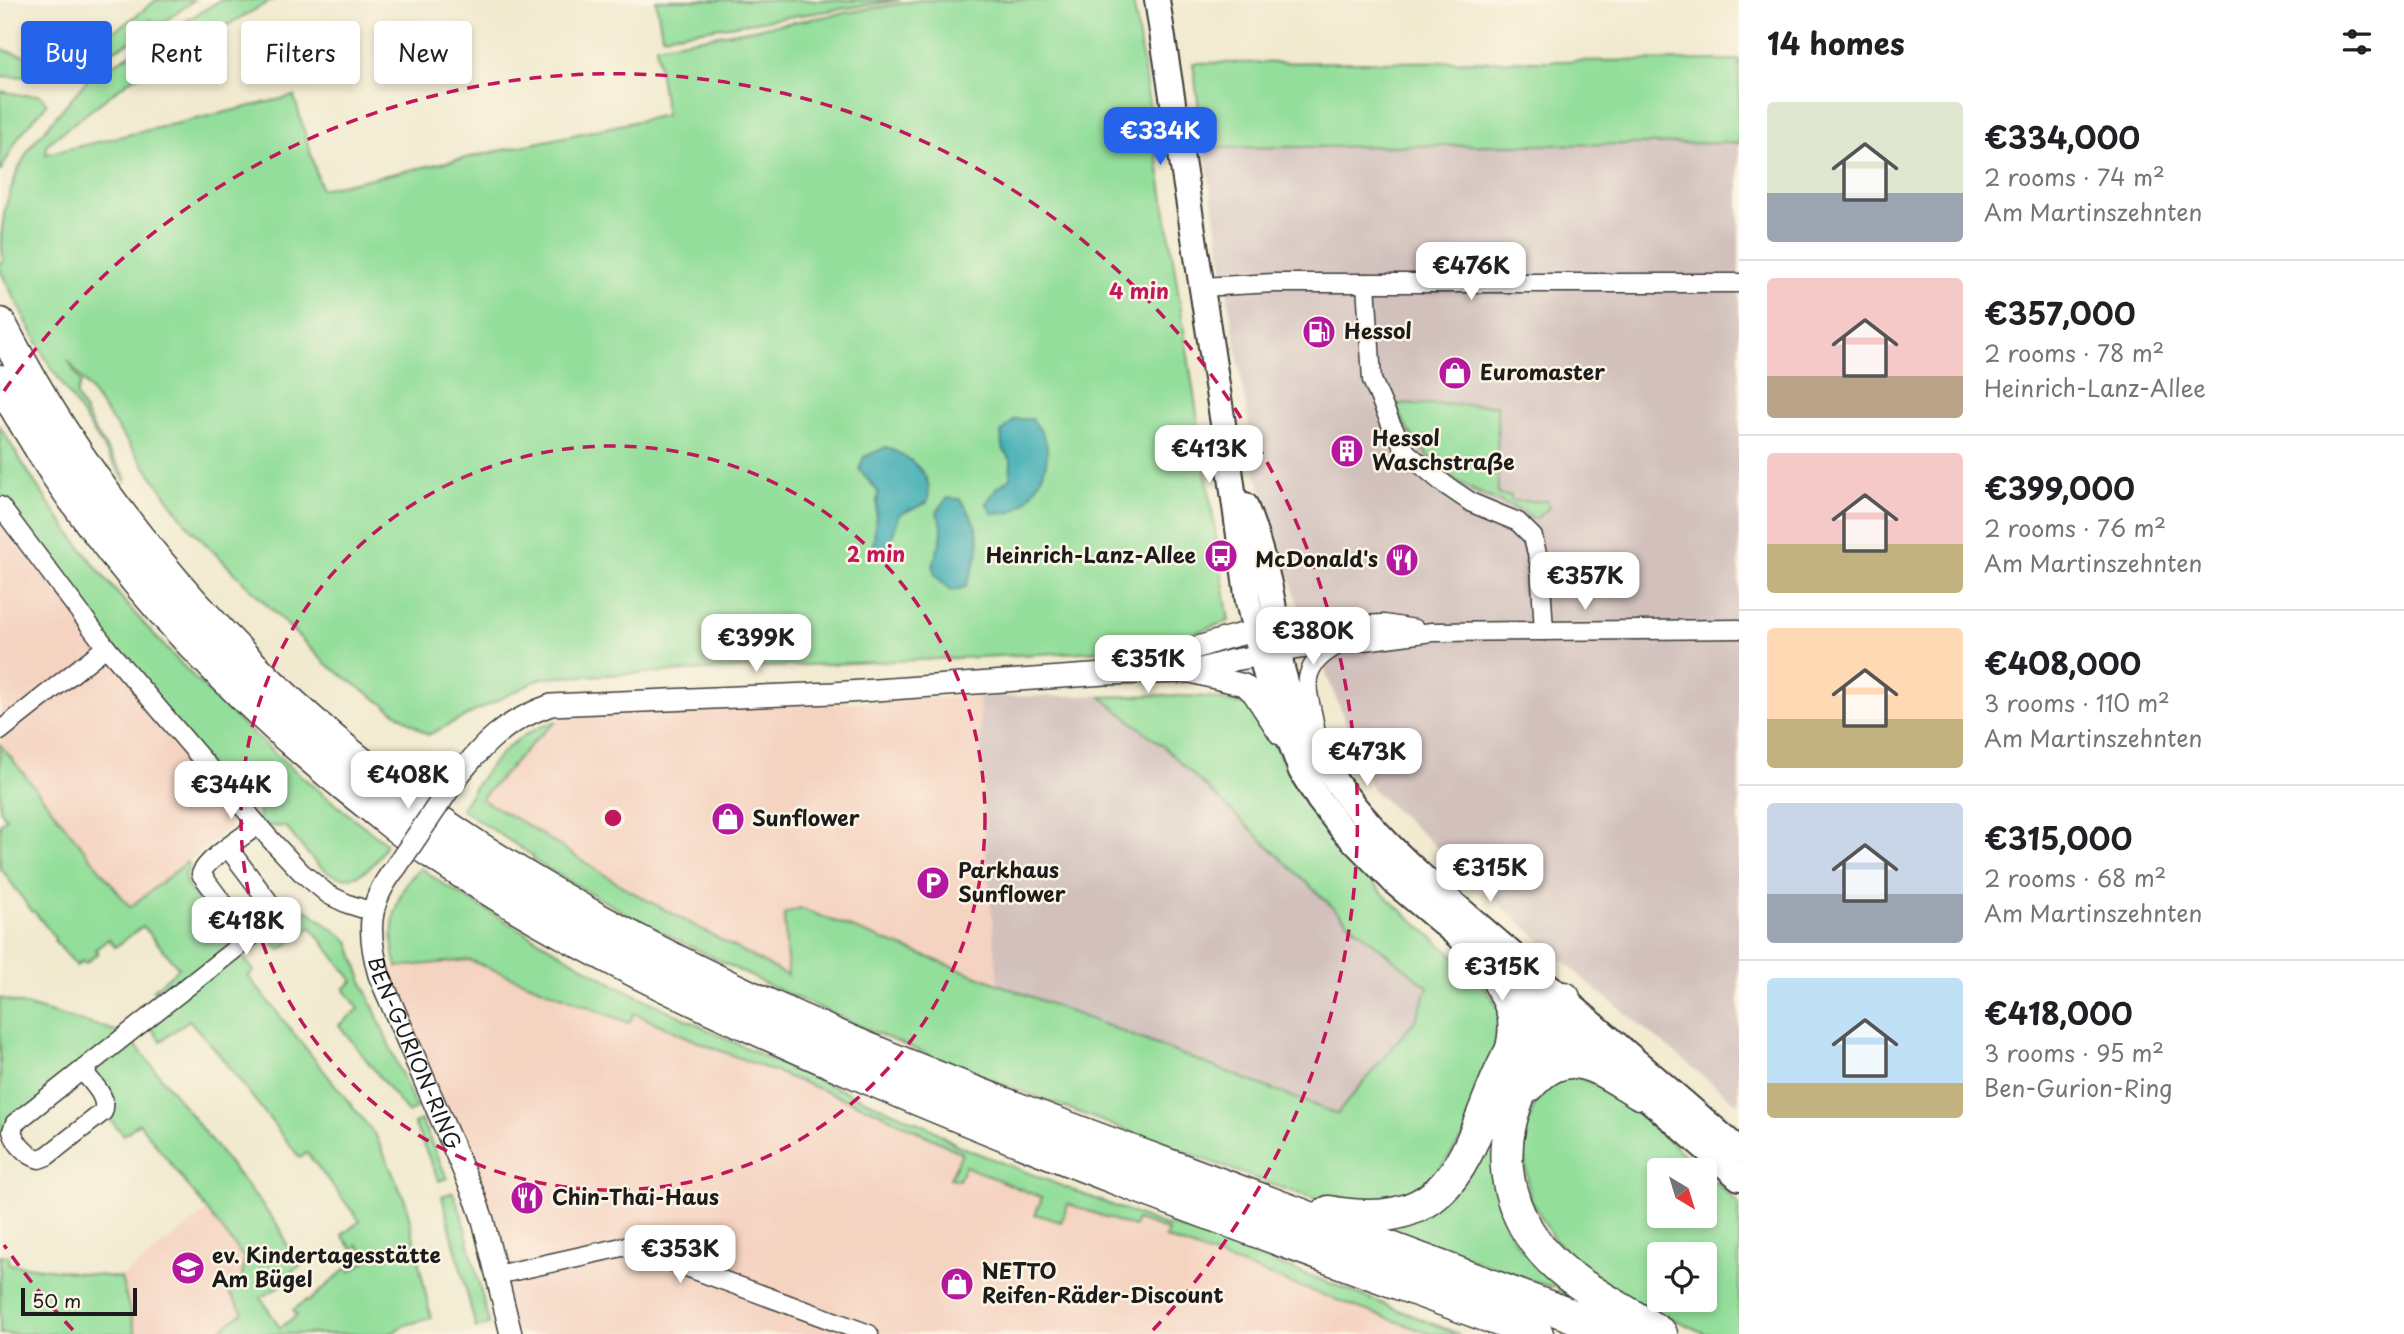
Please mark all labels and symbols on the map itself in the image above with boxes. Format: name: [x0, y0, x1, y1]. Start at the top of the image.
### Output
pin: €334K: [1111, 108, 1209, 167]
pin: €476K: [1422, 243, 1520, 302]
text: 4 min: [1109, 274, 1169, 306]
fuel station icon: Hessol: [1300, 313, 1338, 351]
place label: Hessol: [1344, 314, 1412, 346]
shop icon: Euromaster: [1436, 354, 1474, 392]
place label: Euromaster: [1480, 355, 1605, 387]
place label: Hessol Waschstraße: [1372, 421, 1515, 477]
pin: €413K: [1160, 426, 1258, 485]
building icon: Hessol Waschstraße: [1328, 432, 1366, 470]
text: 2 min: [847, 537, 905, 569]
bus stop icon: Heinrich-Lanz-Allee: [1202, 537, 1240, 575]
place label: Heinrich-Lanz-Allee: [986, 538, 1196, 570]
restaurant icon: McDonald's: [1383, 541, 1421, 579]
place label: McDonald's: [1255, 542, 1378, 574]
pin: €357K: [1536, 552, 1634, 612]
pin: €380K: [1264, 608, 1362, 667]
pin: €399K: [707, 614, 805, 674]
pin: €351K: [1099, 636, 1197, 695]
pin: €473K: [1318, 728, 1416, 788]
pin: €408K: [359, 752, 457, 811]
pin: €344K: [182, 762, 280, 821]
shop icon: Sunflower: [709, 800, 747, 838]
place label: Sunflower: [752, 801, 860, 833]
centre of rings: [601, 806, 625, 830]
pin: €315K: [1441, 844, 1539, 904]
place label: Parkhaus Sunflower: [958, 853, 1066, 909]
parking icon: Parkhaus Sunflower: [914, 864, 952, 902]
pin: €418K: [197, 898, 295, 957]
pin: €315K: [1453, 944, 1551, 1003]
street label: BEN-GURION-RING: [361, 954, 471, 1155]
north arrow: [1647, 1158, 1717, 1228]
restaurant icon: Chin-Thai-Haus: [508, 1179, 546, 1217]
place label: Chin-Thai-Haus: [552, 1180, 719, 1212]
pin: €353K: [631, 1226, 729, 1285]
place label: ev. Kindertagesstätte Am Bügel: [212, 1238, 441, 1294]
school or university icon: ev. Kindertagesstätte Am Bügel: [169, 1249, 207, 1287]
place label: NETTO Reifen-Räder-Discount: [982, 1254, 1224, 1310]
shop icon: NETTO Reifen-Räder-Discount: [938, 1265, 976, 1303]
scale bar: [21, 1285, 136, 1317]

